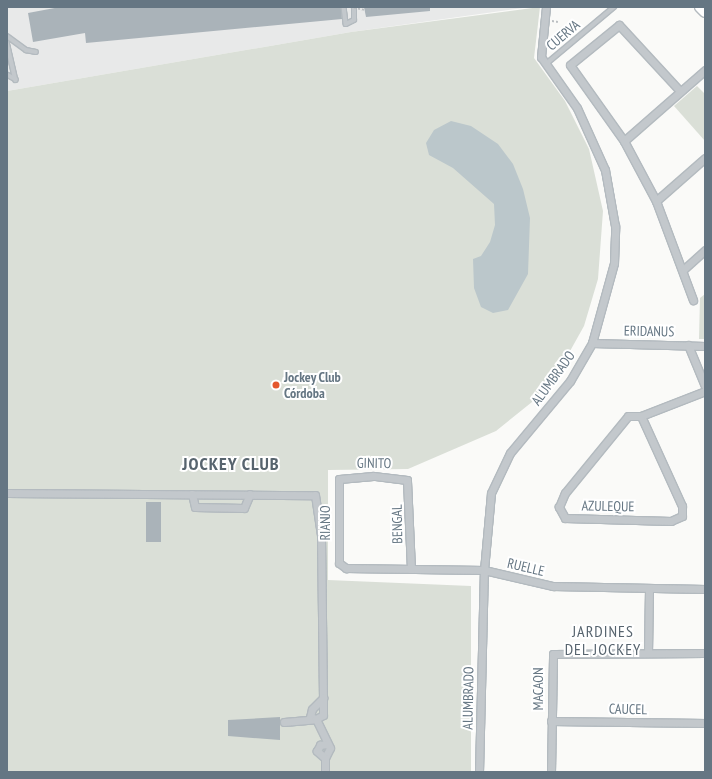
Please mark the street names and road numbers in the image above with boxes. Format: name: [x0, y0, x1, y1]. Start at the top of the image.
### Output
street label: CUERVA: [543, 16, 583, 54]
street label: ERIDANUS: [624, 322, 674, 340]
street label: ALUMBRADO: [528, 347, 578, 409]
street label: GINITO: [357, 454, 391, 472]
street label: AZULEQUE: [582, 497, 634, 515]
street label: BENGAL: [388, 504, 406, 544]
street label: RIANJO: [317, 505, 333, 541]
street label: RUELLE: [506, 555, 546, 579]
street label: ALUMBRADO: [459, 666, 477, 730]
street label: MACAON: [530, 668, 546, 710]
street label: CAUCEL: [609, 700, 647, 718]

